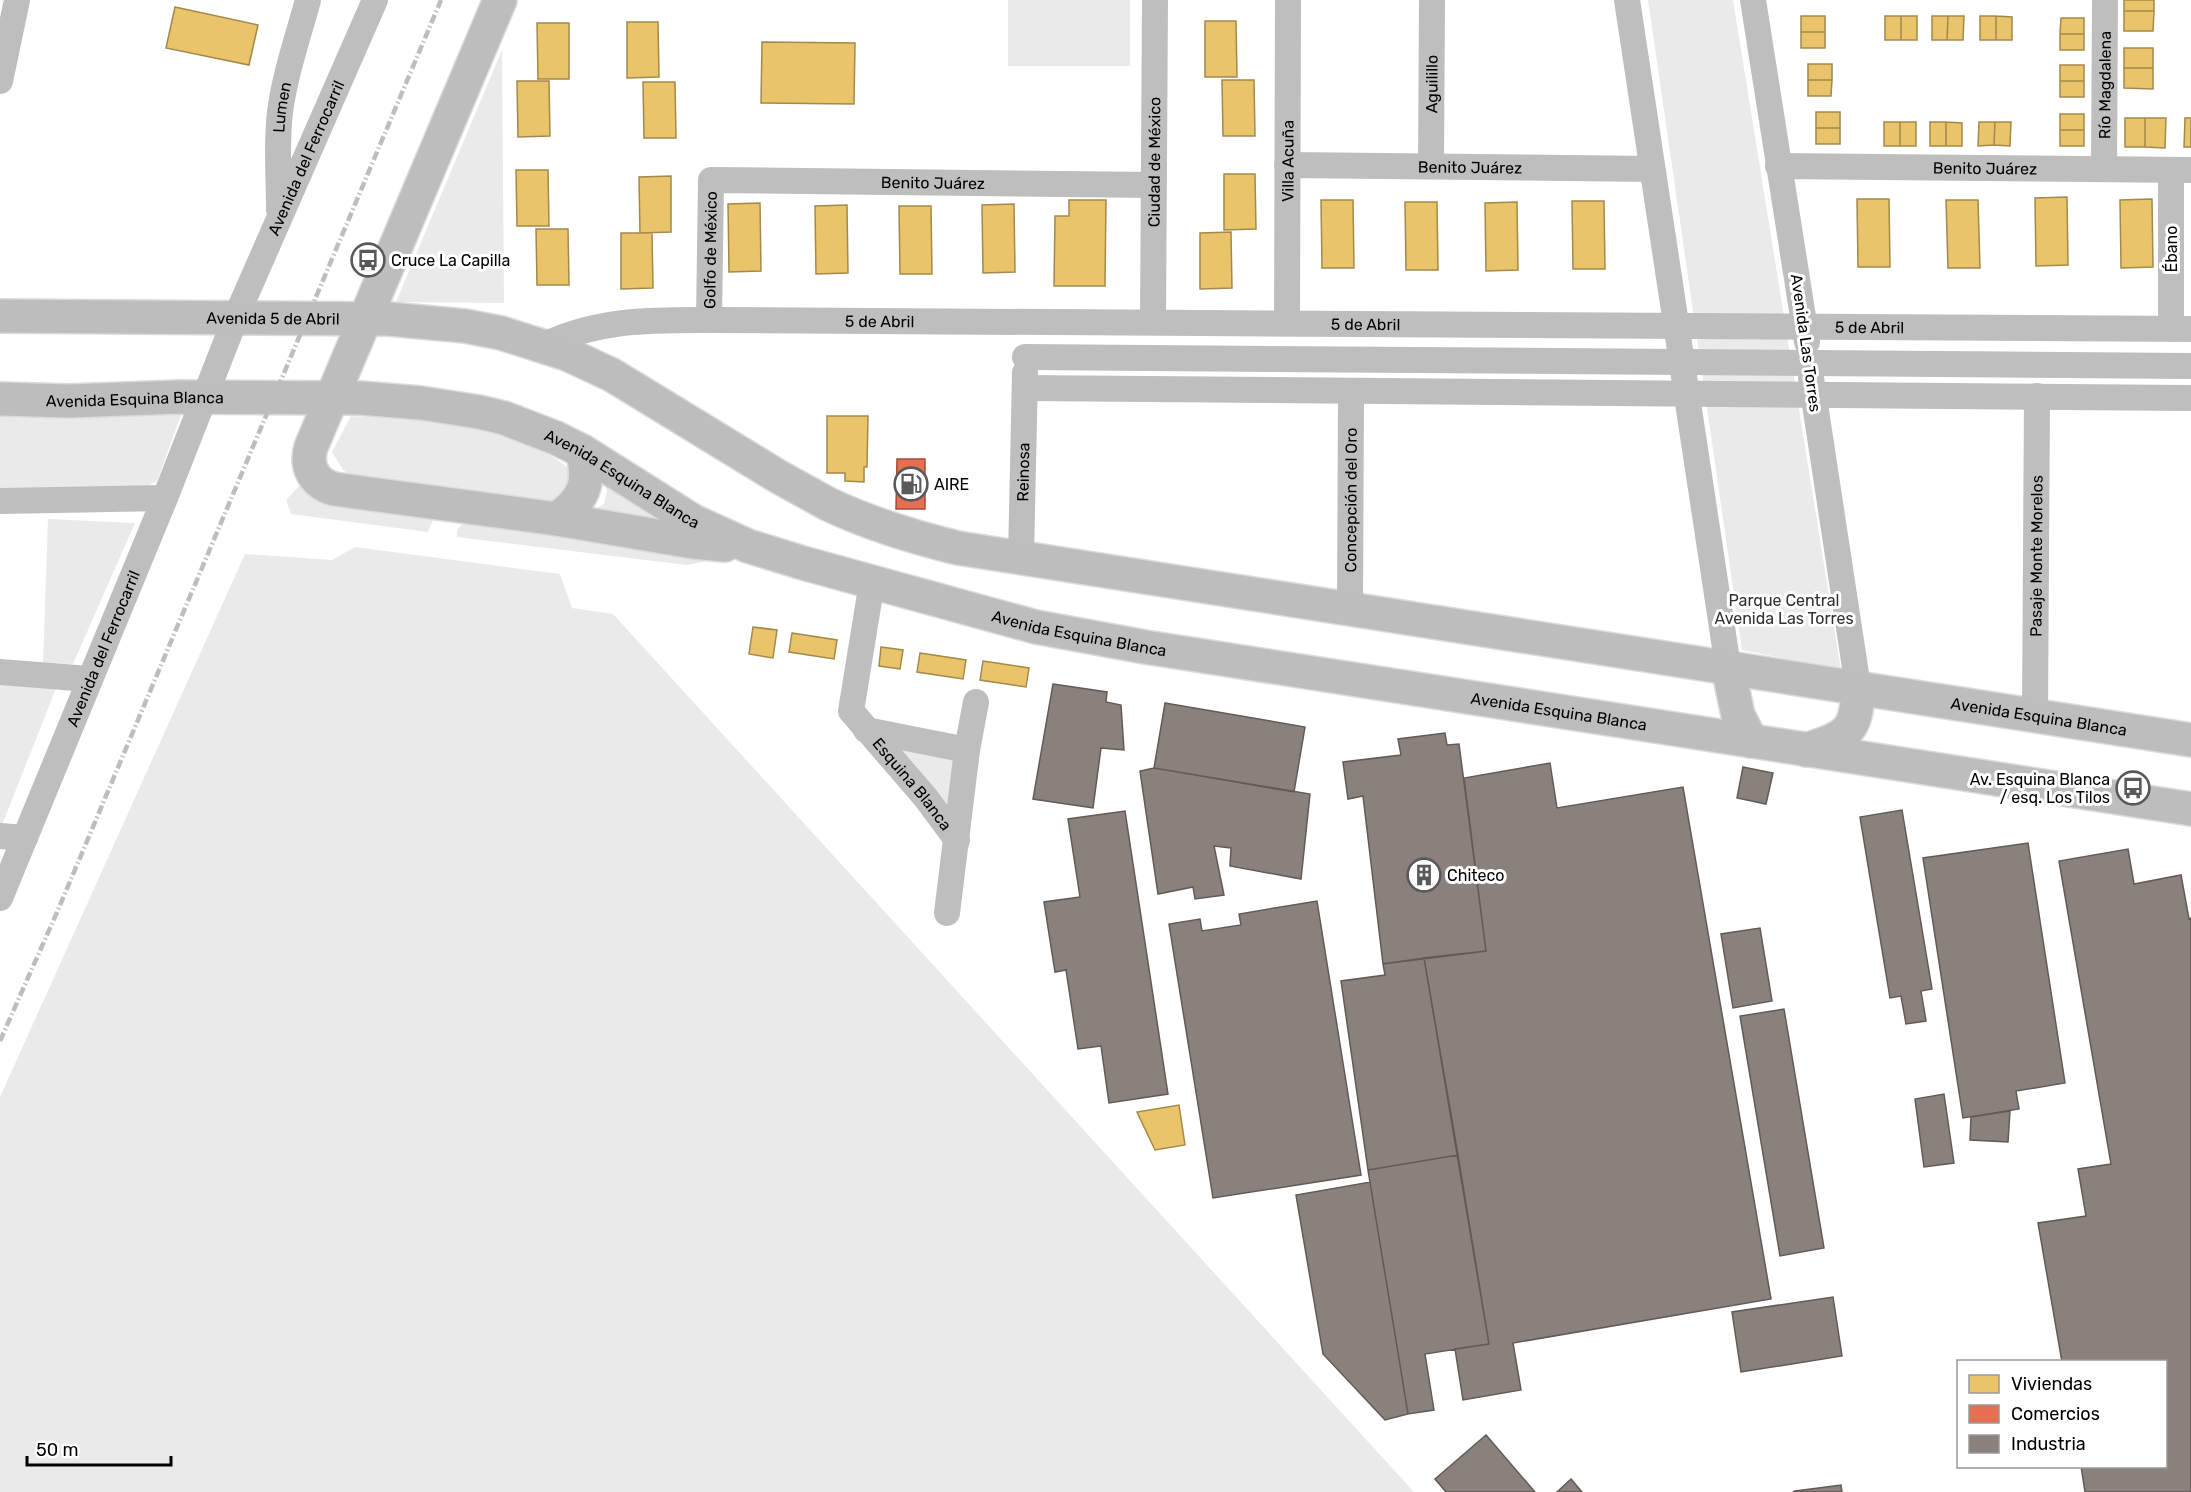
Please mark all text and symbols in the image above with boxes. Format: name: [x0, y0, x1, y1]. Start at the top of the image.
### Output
street label: Río Magdalena: [2095, 31, 2114, 139]
street label: Aguilillo: [1422, 55, 1441, 113]
street label: Avenida del Ferrocarril: [264, 77, 348, 238]
street label: Lumen: [269, 80, 295, 133]
street label: Ciudad de México: [1144, 97, 1164, 227]
street label: Villa Acuña: [1278, 120, 1297, 202]
street label: Benito Juárez: [1418, 157, 1522, 177]
street label: Benito Juárez: [1933, 158, 2037, 178]
street label: Benito Juárez: [881, 172, 985, 193]
street label: Golfo de México: [700, 191, 720, 309]
street label: Ébano: [2162, 226, 2181, 272]
bus stop icon: Cruce La Capilla: [350, 242, 386, 278]
place label: Cruce La Capilla: [391, 251, 510, 270]
street label: Avenida Las Torres: [1787, 273, 1825, 413]
street label: Avenida 5 de Abril: [206, 308, 340, 328]
street label: 5 de Abril: [845, 311, 914, 331]
street label: 5 de Abril: [1331, 314, 1400, 334]
street label: 5 de Abril: [1835, 317, 1904, 337]
street label: Avenida Esquina Blanca: [46, 387, 224, 411]
street label: Avenida Esquina Blanca: [542, 425, 703, 532]
street label: Concepción del Oro: [1341, 428, 1360, 572]
street label: Reinosa: [1013, 442, 1033, 502]
fuel station icon: AIRE: [893, 466, 929, 502]
place label: AIRE: [934, 475, 969, 494]
street label: Pasaje Monte Morelos: [2026, 475, 2046, 637]
street label: Avenida del Ferrocarril: [62, 568, 144, 729]
park label: Parque Central Avenida Las Torres: [1714, 591, 1854, 628]
street label: Avenida Esquina Blanca: [990, 606, 1168, 660]
street label: Avenida Esquina Blanca: [1470, 688, 1648, 734]
street label: Avenida Esquina Blanca: [1950, 693, 2128, 739]
street label: Esquina Blanca: [869, 734, 956, 834]
place label: Av. Esquina Blanca / esq. Los Tilos: [1970, 770, 2110, 807]
bus stop icon: Av. Esquina Blanca / esq. Los Tilos: [2115, 770, 2151, 806]
building icon: Chiteco: [1406, 857, 1442, 893]
place label: Chiteco: [1447, 866, 1505, 885]
legend: [1957, 1360, 2167, 1468]
text: Viviendas: [2011, 1373, 2092, 1395]
text: Comercios: [2011, 1403, 2100, 1425]
scale bar: [27, 1429, 171, 1467]
text: Industria: [2011, 1433, 2086, 1455]
text: 50 m: [36, 1439, 79, 1461]

